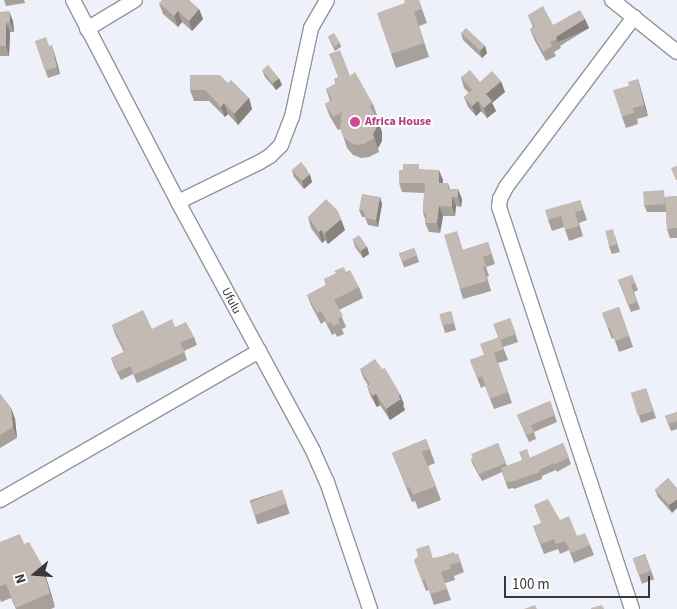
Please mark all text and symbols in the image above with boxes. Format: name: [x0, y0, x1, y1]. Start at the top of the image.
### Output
place label: Africa House: [365, 115, 431, 129]
marker: Africa House: [349, 116, 361, 128]
street label: Ufulu: [218, 286, 244, 316]
north arrow: [10, 549, 60, 599]
scale bar: [507, 566, 653, 598]
text: N: [10, 571, 32, 586]
text: 100 m: [512, 574, 550, 595]

